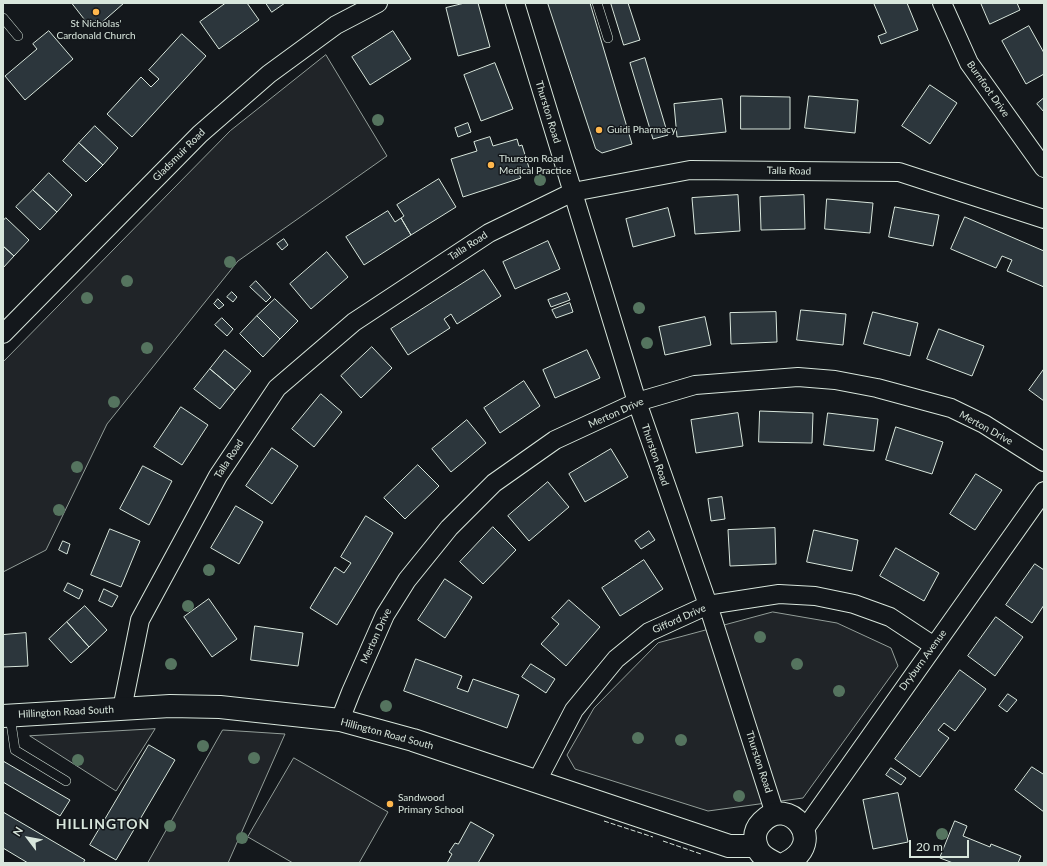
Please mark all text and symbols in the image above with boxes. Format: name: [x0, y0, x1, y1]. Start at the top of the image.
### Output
marker: St Nicholas' Cardonald Church: [91, 7, 101, 17]
place label: St Nicholas' Cardonald Church: [56, 18, 136, 42]
street label: Burnfoot Drive: [964, 59, 1012, 119]
street label: Thurston Road: [533, 79, 563, 145]
place label: Guidi Pharmacy: [607, 124, 676, 136]
marker: Guidi Pharmacy: [594, 125, 604, 135]
street label: Gladsmuir Road: [150, 126, 208, 184]
place label: Thurston Road Medical Practice: [499, 153, 571, 176]
marker: Thurston Road Medical Practice: [486, 160, 496, 170]
street label: Talla Road: [767, 165, 811, 177]
street label: Talla Road: [446, 229, 490, 263]
street label: Merton Drive: [586, 395, 646, 431]
street label: Merton Drive: [957, 408, 1015, 448]
street label: Thurston Road: [639, 423, 671, 487]
street label: Talla Road: [212, 437, 246, 481]
street label: Gifford Drive: [650, 602, 708, 636]
street label: Merton Drive: [358, 607, 394, 665]
street label: Dryburn Avenue: [897, 627, 949, 693]
street label: Hillington Road South: [18, 704, 114, 720]
street label: Hillington Road South: [339, 716, 435, 752]
street label: Thurston Road: [743, 729, 775, 795]
place label: Sandwood Primary School: [398, 792, 464, 816]
marker: Sandwood Primary School: [385, 799, 395, 809]
district label: HILLINGTON: [56, 816, 150, 832]
north arrow: [8, 818, 48, 858]
text: N: [10, 824, 25, 838]
scale bar: [911, 832, 971, 858]
text: 20 m: [916, 839, 943, 854]

